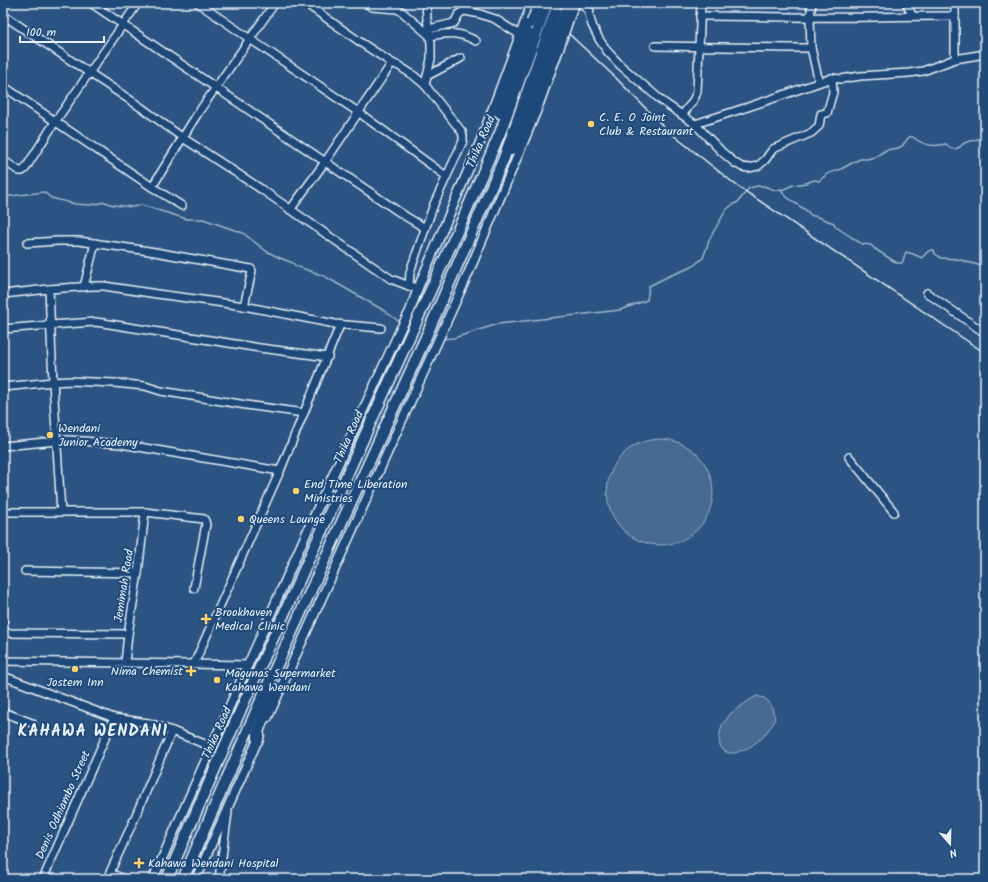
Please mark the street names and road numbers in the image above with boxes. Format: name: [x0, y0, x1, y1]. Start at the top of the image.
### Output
street label: Thika Road: [461, 112, 501, 171]
street label: Thika Road: [329, 407, 369, 466]
street label: Jemimah Road: [109, 547, 139, 624]
street label: Thika Road: [197, 703, 237, 762]
street label: Denis Odhiambo Street: [31, 747, 96, 862]

